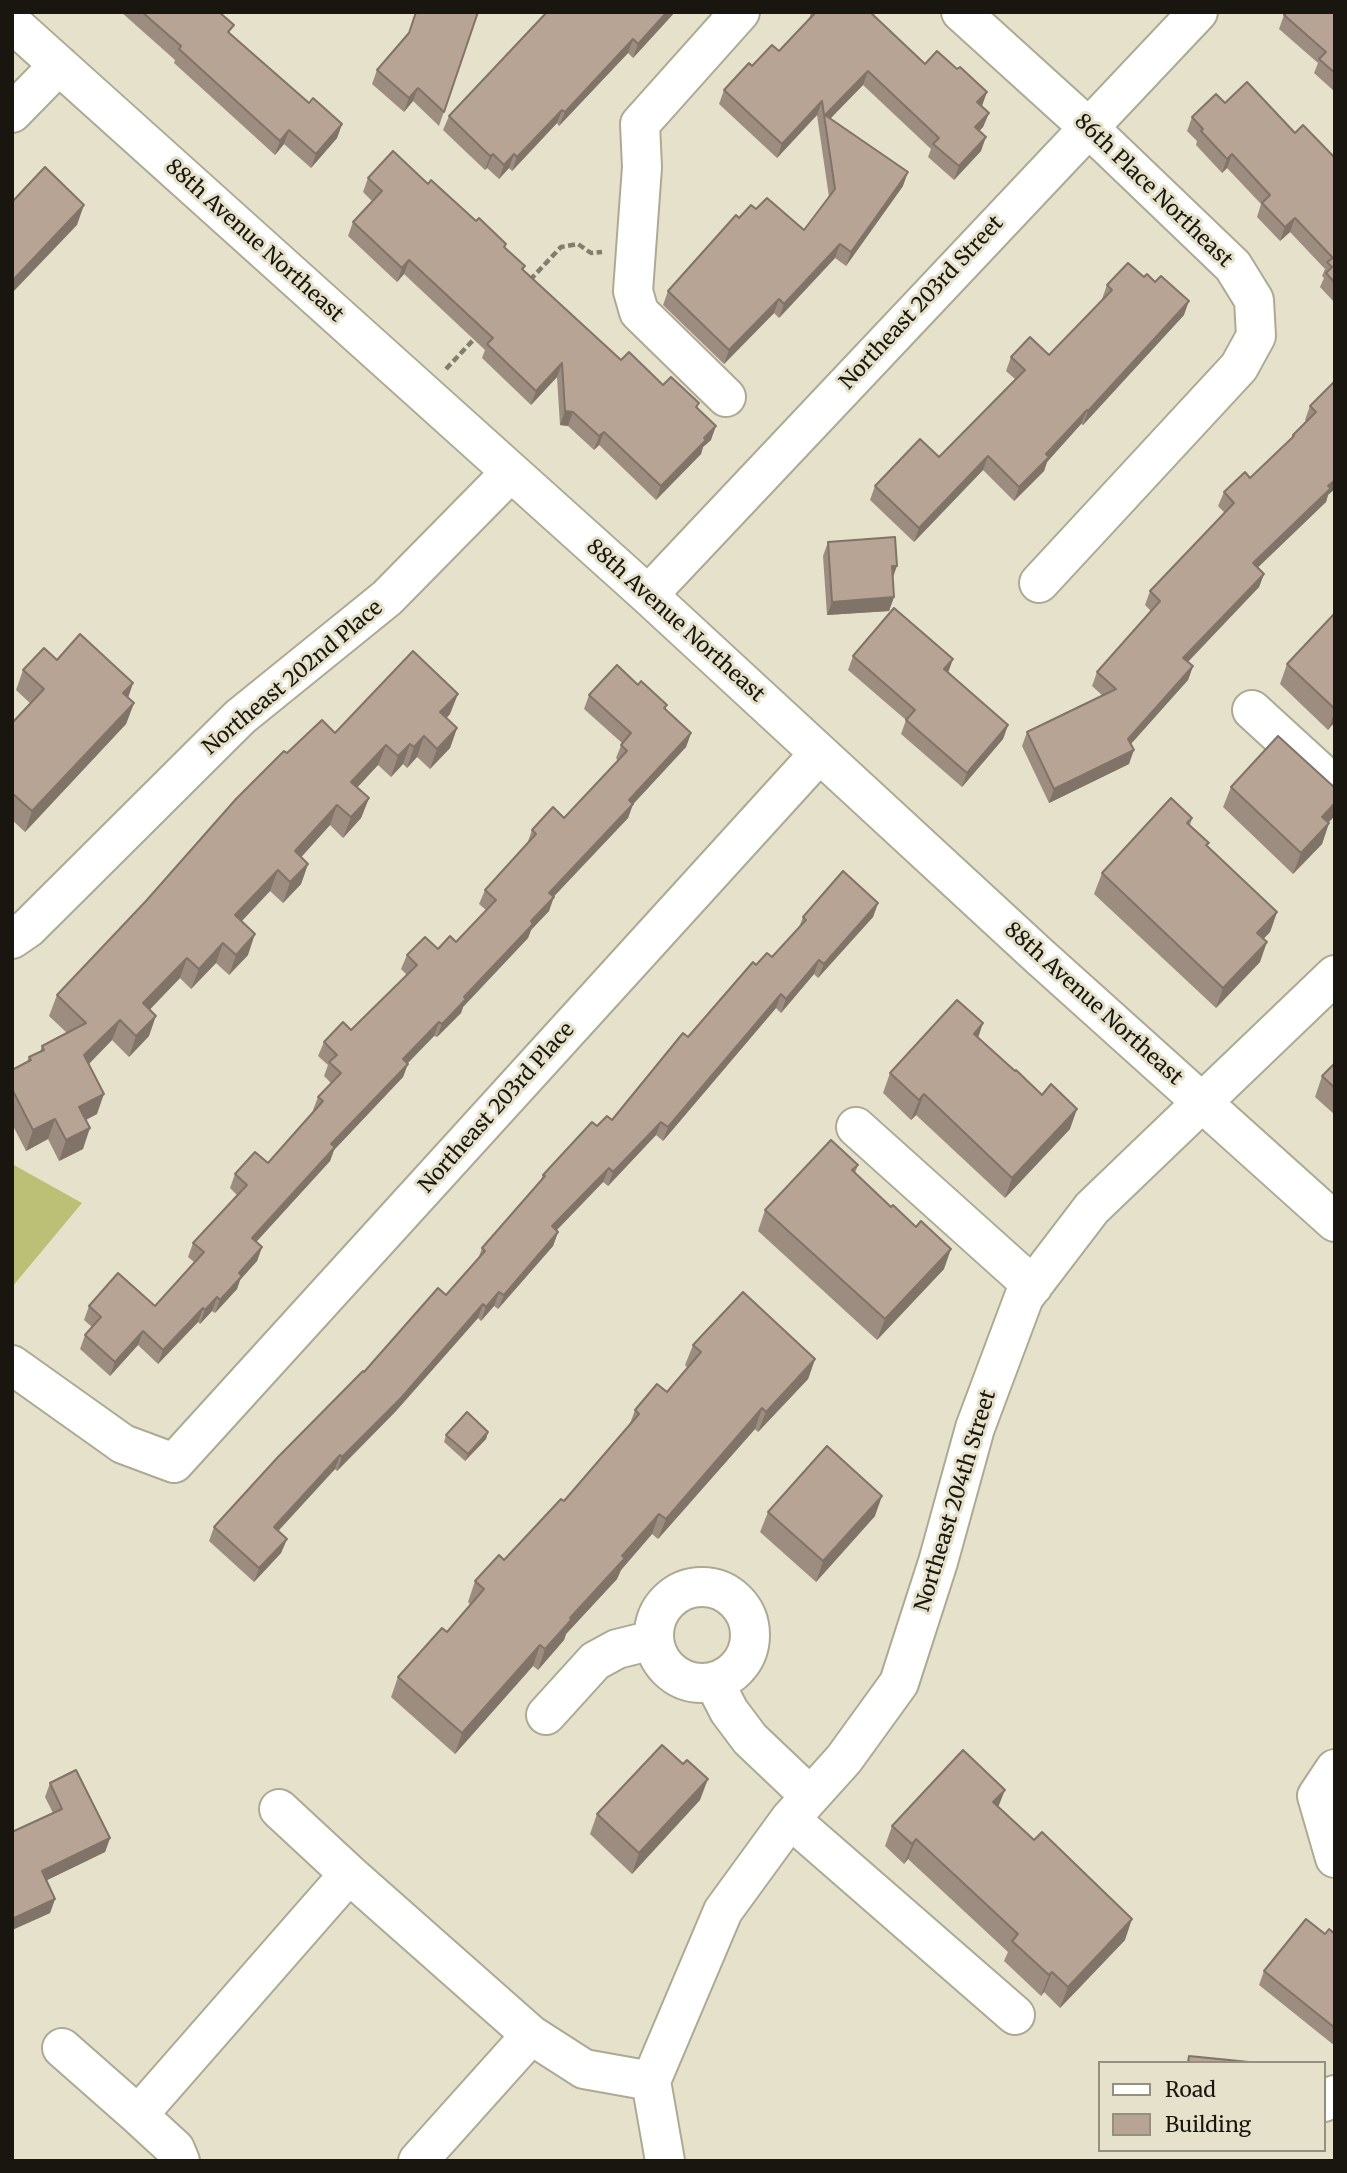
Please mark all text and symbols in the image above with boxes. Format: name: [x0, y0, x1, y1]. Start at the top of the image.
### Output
street label: 86th Place Northeast: [1069, 109, 1237, 273]
street label: 88th Avenue Northeast: [160, 154, 348, 328]
street label: Northeast 203rd Street: [835, 211, 1009, 395]
street label: 88th Avenue Northeast: [581, 534, 769, 708]
street label: Northeast 202nd Place: [198, 595, 388, 761]
street label: 88th Avenue Northeast: [999, 917, 1187, 1091]
street label: Northeast 203rd Place: [414, 1018, 580, 1198]
street label: Northeast 204th Street: [910, 1387, 1002, 1615]
legend: [1098, 2061, 1326, 2152]
text: Road: [1165, 2076, 1216, 2103]
text: Building: [1165, 2111, 1251, 2138]

